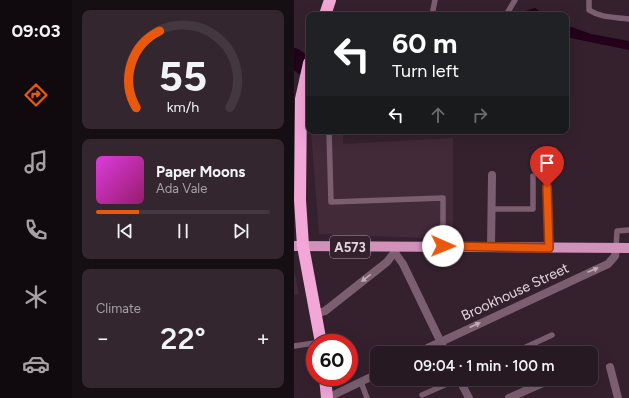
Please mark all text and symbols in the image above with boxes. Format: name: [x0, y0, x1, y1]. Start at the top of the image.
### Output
text: 09:03: [11, 20, 61, 42]
text: 60 m: [392, 26, 457, 60]
icon: left: [326, 28, 378, 80]
text: 55: [159, 50, 207, 100]
text: Turn left: [392, 60, 459, 82]
icon: directions: [22, 81, 50, 109]
text: km/h: [167, 97, 199, 115]
icon: left: [385, 104, 407, 126]
icon: ahead: [427, 104, 449, 126]
icon: right: [469, 104, 491, 126]
pin: [530, 146, 564, 187]
icon: music: [22, 148, 50, 176]
icon: arrive: [536, 152, 558, 174]
text: Paper Moons: [156, 163, 245, 181]
text: Ada Vale: [156, 181, 207, 196]
icon: phone: [22, 216, 50, 244]
icon: previous: [114, 220, 136, 242]
icon: pause: [172, 220, 194, 242]
icon: next: [230, 220, 252, 242]
position arrow: [422, 225, 464, 267]
road number: A573: [330, 236, 370, 258]
street label: Brookhouse Street: [458, 260, 572, 324]
one-way arrow: [588, 267, 600, 273]
one-way arrow: [361, 274, 372, 283]
icon: climate: [22, 283, 50, 311]
text: Climate: [96, 301, 141, 316]
text: 22°: [160, 320, 206, 357]
one-way arrow: [470, 322, 481, 328]
text: −: [96, 325, 110, 352]
text: +: [256, 325, 270, 352]
speed limit sign: 60: [306, 334, 358, 386]
icon: car: [22, 350, 50, 378]
text: 09:04 · 1 min · 100 m: [413, 357, 555, 375]

